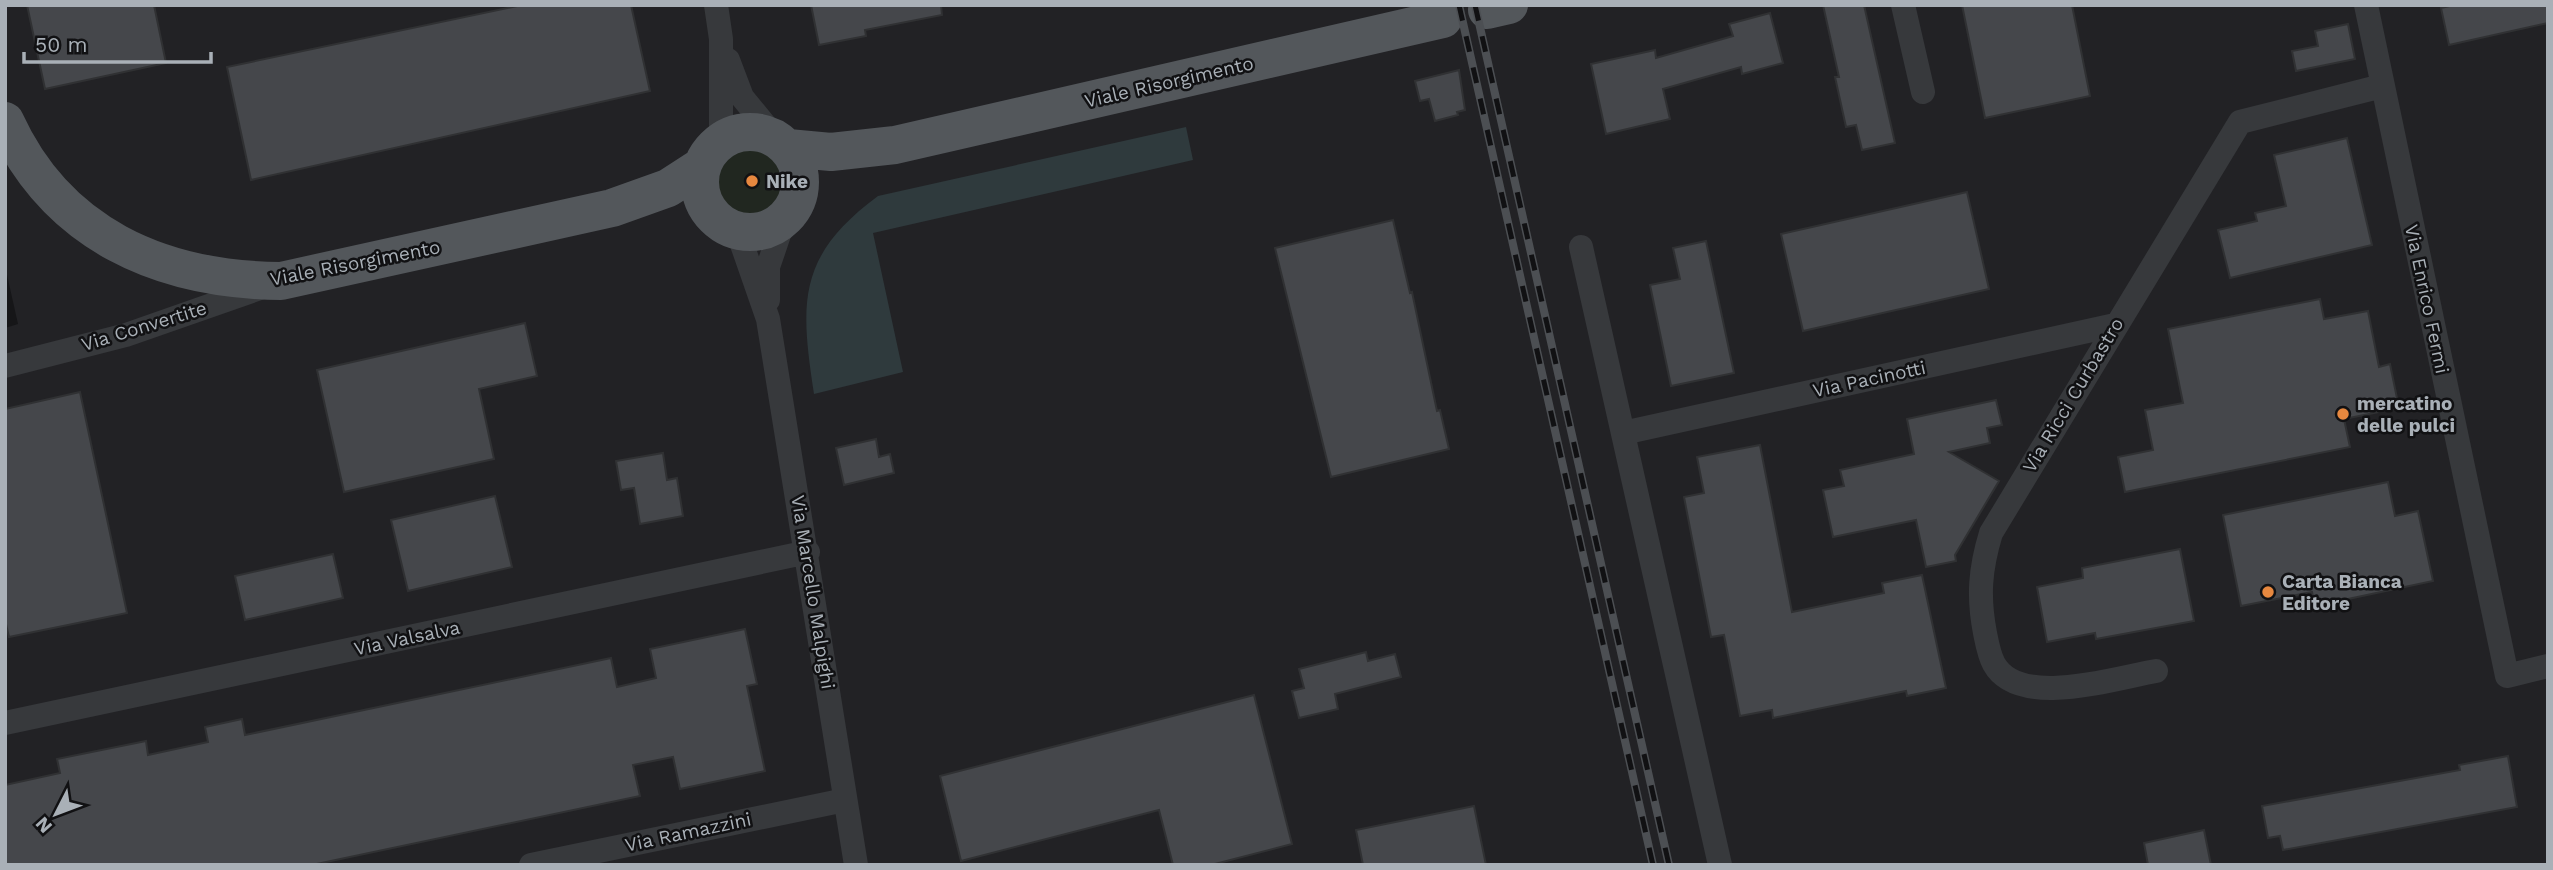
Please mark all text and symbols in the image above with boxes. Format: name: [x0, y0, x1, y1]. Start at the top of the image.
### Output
scale bar: [24, 21, 212, 65]
text: 50 m: [35, 32, 87, 57]
street label: Viale Risorgimento: [1082, 51, 1256, 113]
place label: Nike: [766, 170, 808, 193]
marker: Nike: [744, 173, 760, 189]
street label: Via Enrico Fermi: [2400, 222, 2454, 376]
street label: Viale Risorgimento: [268, 235, 442, 291]
street label: Via Convertite: [78, 296, 210, 356]
street label: Via Ricci Curbastro: [2018, 313, 2128, 477]
street label: Via Pacinotti: [1810, 356, 1928, 402]
place label: mercatino delle pulci: [2357, 392, 2455, 437]
marker: mercatino delle pulci: [2335, 406, 2351, 422]
street label: Via Marcello Malpighi: [786, 493, 840, 691]
place label: Carta Bianca Editore: [2282, 570, 2402, 615]
marker: Carta Bianca Editore: [2260, 584, 2276, 600]
street label: Via Valsalva: [352, 615, 462, 660]
north arrow: [21, 779, 91, 849]
street label: Via Ramazzini: [623, 807, 753, 857]
text: N: [30, 812, 57, 838]

